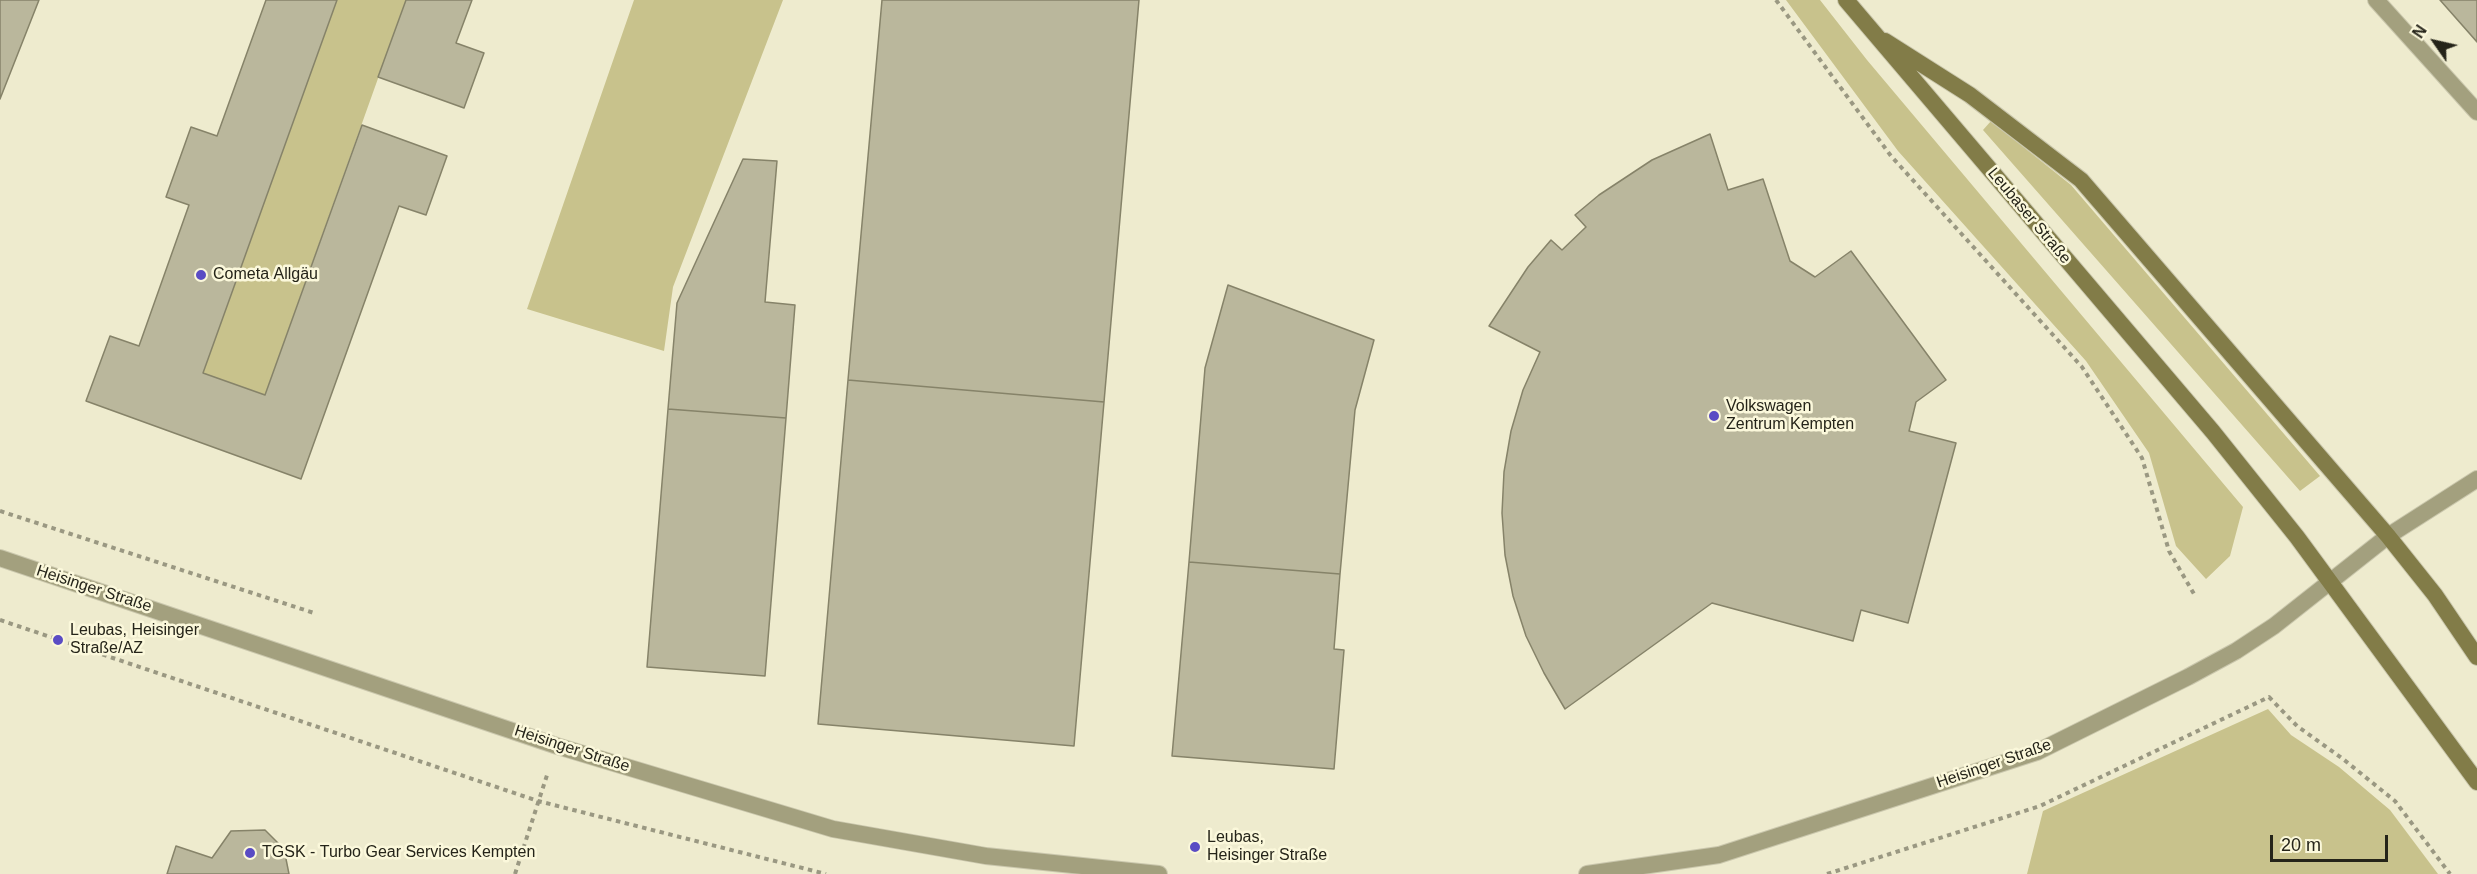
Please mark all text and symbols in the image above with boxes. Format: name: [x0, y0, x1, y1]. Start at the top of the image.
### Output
north arrow: [2405, 12, 2465, 72]
text: N: [2409, 22, 2430, 41]
street label: Leubaser Straße: [1983, 164, 2075, 268]
place label: Cometa Allgäu: [213, 265, 318, 285]
marker: Cometa Allgäu: [194, 268, 208, 282]
place label: Volkswagen Zentrum Kempten: [1726, 397, 1854, 435]
marker: Volkswagen Zentrum Kempten: [1707, 409, 1721, 423]
street label: Heisinger Straße: [34, 561, 154, 617]
place label: Leubas, Heisinger Straße/AZ: [70, 621, 199, 659]
marker: Leubas, Heisinger Straße/AZ: [51, 633, 65, 647]
street label: Heisinger Straße: [512, 721, 632, 777]
street label: Heisinger Straße: [1934, 735, 2054, 793]
scale bar: [2273, 823, 2392, 861]
place label: Leubas, Heisinger Straße: [1207, 828, 1327, 866]
text: 20 m: [2281, 835, 2321, 855]
marker: Leubas, Heisinger Straße: [1188, 840, 1202, 854]
place label: TGSK - Turbo Gear Services Kempten: [262, 843, 535, 863]
marker: TGSK - Turbo Gear Services Kempten: [243, 846, 257, 860]

